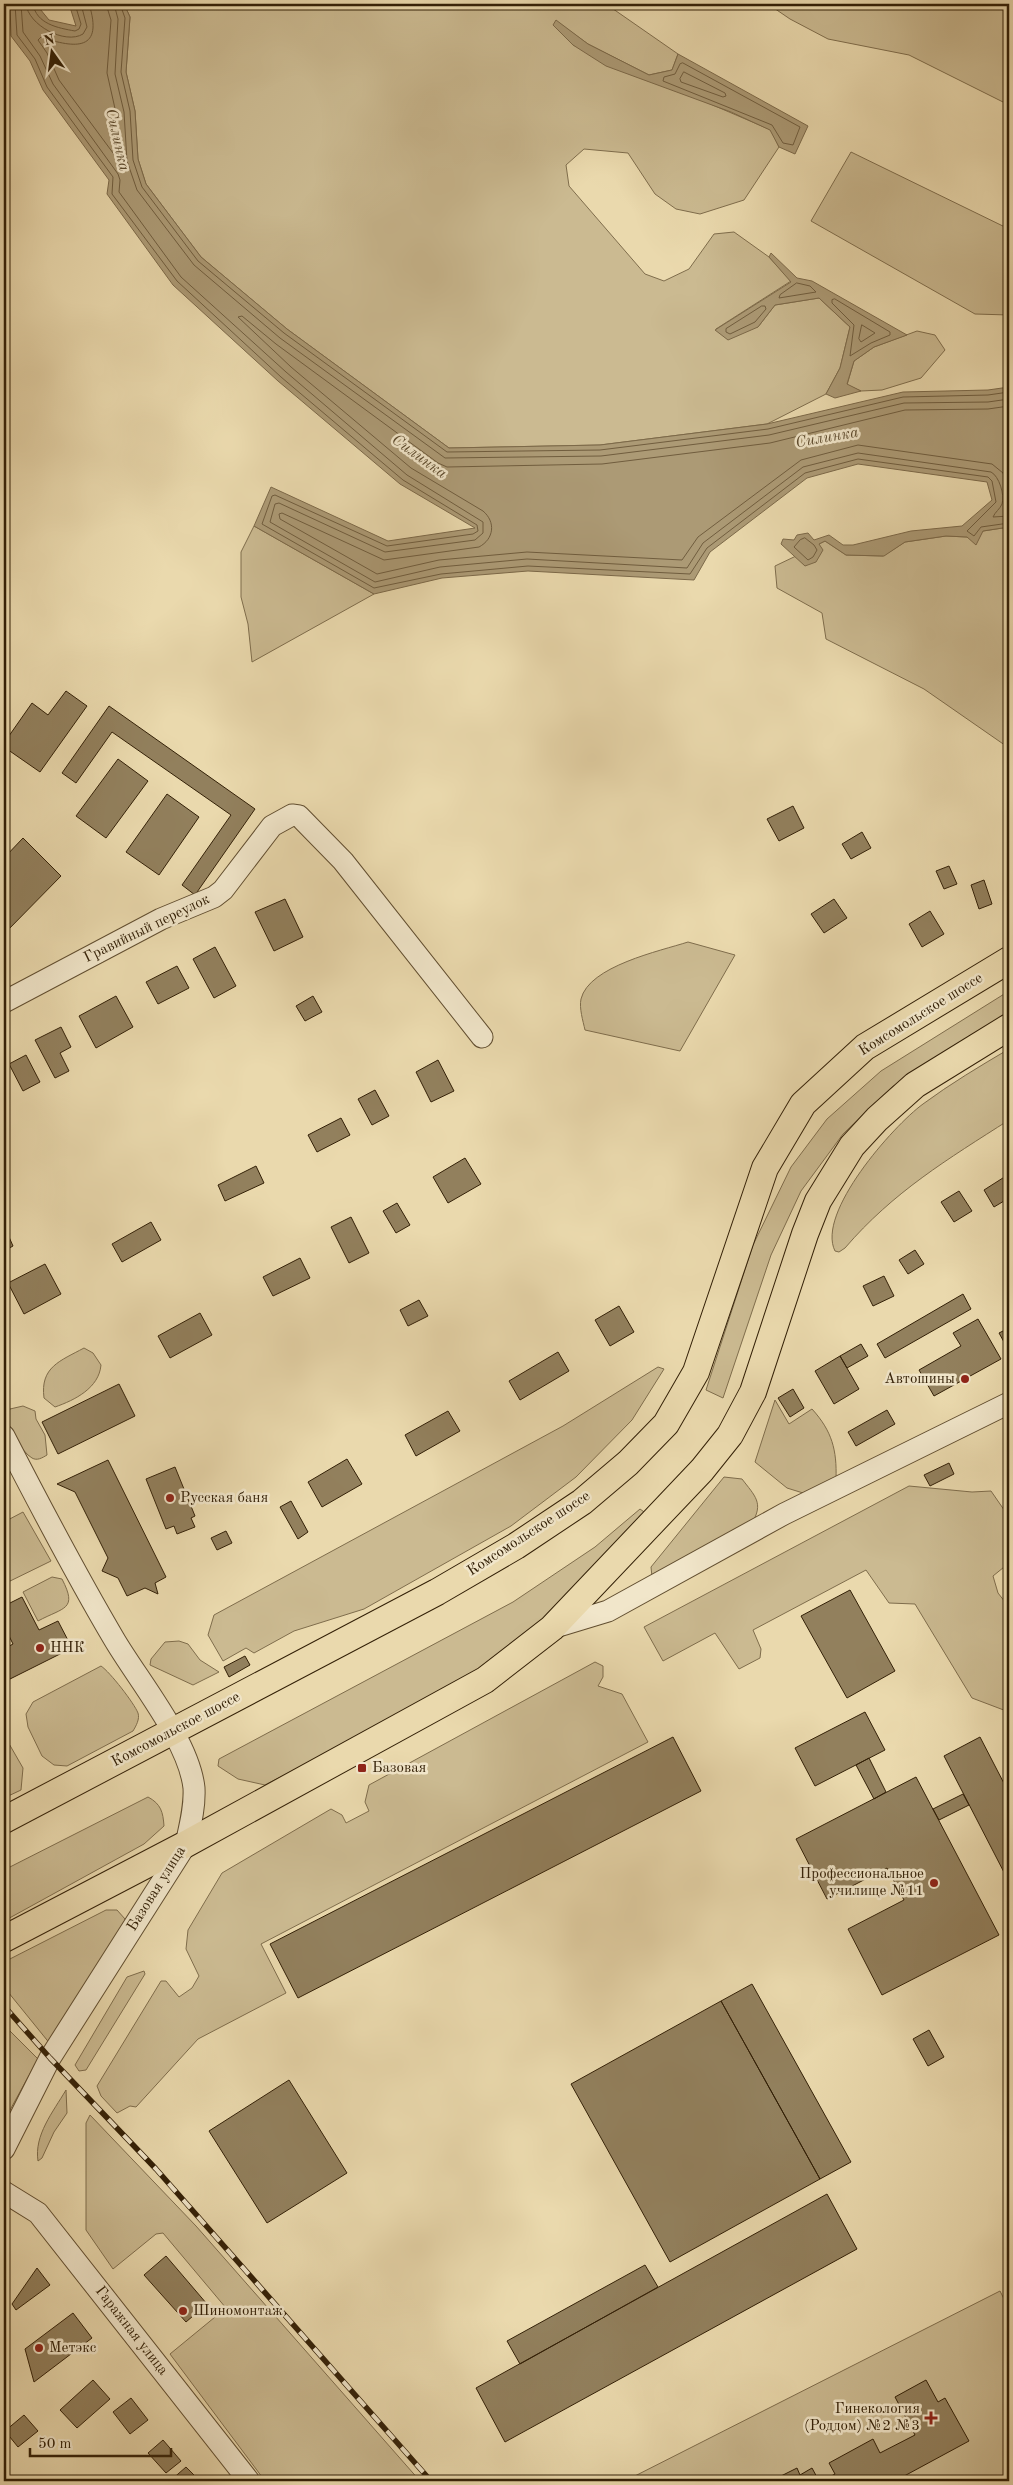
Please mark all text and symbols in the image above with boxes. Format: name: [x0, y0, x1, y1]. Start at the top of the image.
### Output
north arrow: [28, 28, 78, 78]
text: N: [42, 32, 56, 48]
water label: Силинка: [102, 107, 132, 173]
water label: Силинка: [794, 425, 860, 451]
water label: Силинка: [388, 432, 450, 482]
street label: Гравийный переулок: [82, 892, 213, 966]
street label: Комсомольское шоссе: [856, 971, 986, 1059]
place label: Автошины: [884, 1372, 955, 1387]
marker: Автошины: [959, 1373, 971, 1385]
street label: Комсомольское шоссе: [465, 1489, 593, 1579]
place label: Русская баня: [180, 1491, 269, 1506]
marker: Русская баня: [164, 1492, 176, 1504]
place label: ННК: [50, 1641, 85, 1656]
marker: ННК: [34, 1642, 46, 1654]
street label: Комсомольское шоссе: [109, 1690, 243, 1770]
place label: Базовая: [372, 1761, 427, 1776]
marker: Базовая: [356, 1762, 368, 1774]
street label: Базовая улица: [125, 1843, 189, 1934]
place label: Профессиональное училище №11: [800, 1867, 924, 1899]
marker: Профессиональное училище №11: [928, 1877, 940, 1889]
street label: Гаражная улица: [92, 2284, 171, 2379]
place label: Шиномонтаж: [193, 2304, 283, 2319]
marker: Шиномонтаж: [177, 2305, 189, 2317]
place label: Метэкс: [49, 2341, 97, 2356]
marker: Метэкс: [33, 2342, 45, 2354]
place label: Гинекология (Роддом) №2 №3: [804, 2402, 920, 2434]
marker: Гинекология (Роддом) №2 №3: [924, 2411, 938, 2425]
scale bar: [30, 2425, 171, 2457]
text: 50 m: [38, 2437, 72, 2452]

